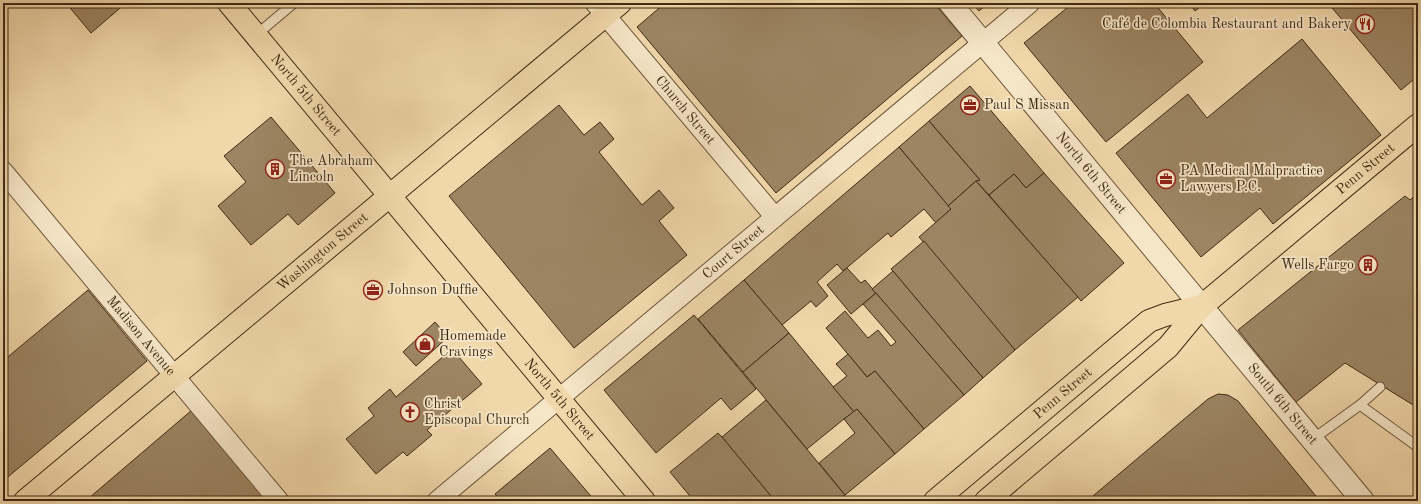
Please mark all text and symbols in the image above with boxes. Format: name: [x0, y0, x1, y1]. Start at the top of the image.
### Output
restaurant icon: Café de Colombia Restaurant and Bakery: [1354, 13, 1376, 35]
place label: Café de Colombia Restaurant and Bakery: [1102, 17, 1352, 31]
street label: North 5th Street: [268, 52, 344, 139]
street label: Church Street: [652, 73, 718, 147]
office icon: Paul S Missan: [959, 94, 981, 116]
place label: Paul S Missan: [984, 98, 1070, 112]
street label: North 6th Street: [1053, 130, 1129, 217]
street label: Penn Street: [1334, 141, 1397, 197]
place label: The Abraham Lincoln: [289, 154, 373, 184]
building icon: The Abraham Lincoln: [264, 158, 286, 180]
place label: PA Medical Malpractice Lawyers P.C.: [1180, 164, 1323, 194]
office icon: PA Medical Malpractice Lawyers P.C.: [1155, 168, 1177, 190]
street label: Washington Street: [274, 210, 371, 294]
street label: Court Street: [700, 222, 767, 282]
building icon: Wells Fargo: [1357, 254, 1379, 276]
place label: Wells Fargo: [1281, 258, 1354, 272]
office icon: Johnson Duffie: [362, 279, 384, 301]
place label: Johnson Duffie: [387, 283, 478, 297]
street label: Madison Avenue: [104, 294, 178, 378]
place label: Homemade Cravings: [439, 329, 506, 359]
shop icon: Homemade Cravings: [414, 333, 436, 355]
street label: North 5th Street: [521, 356, 597, 443]
street label: South 6th Street: [1245, 361, 1320, 448]
street label: Penn Street: [1031, 365, 1095, 422]
place label: Christ Episcopal Church: [424, 397, 530, 427]
church icon: Christ Episcopal Church: [399, 401, 421, 423]

